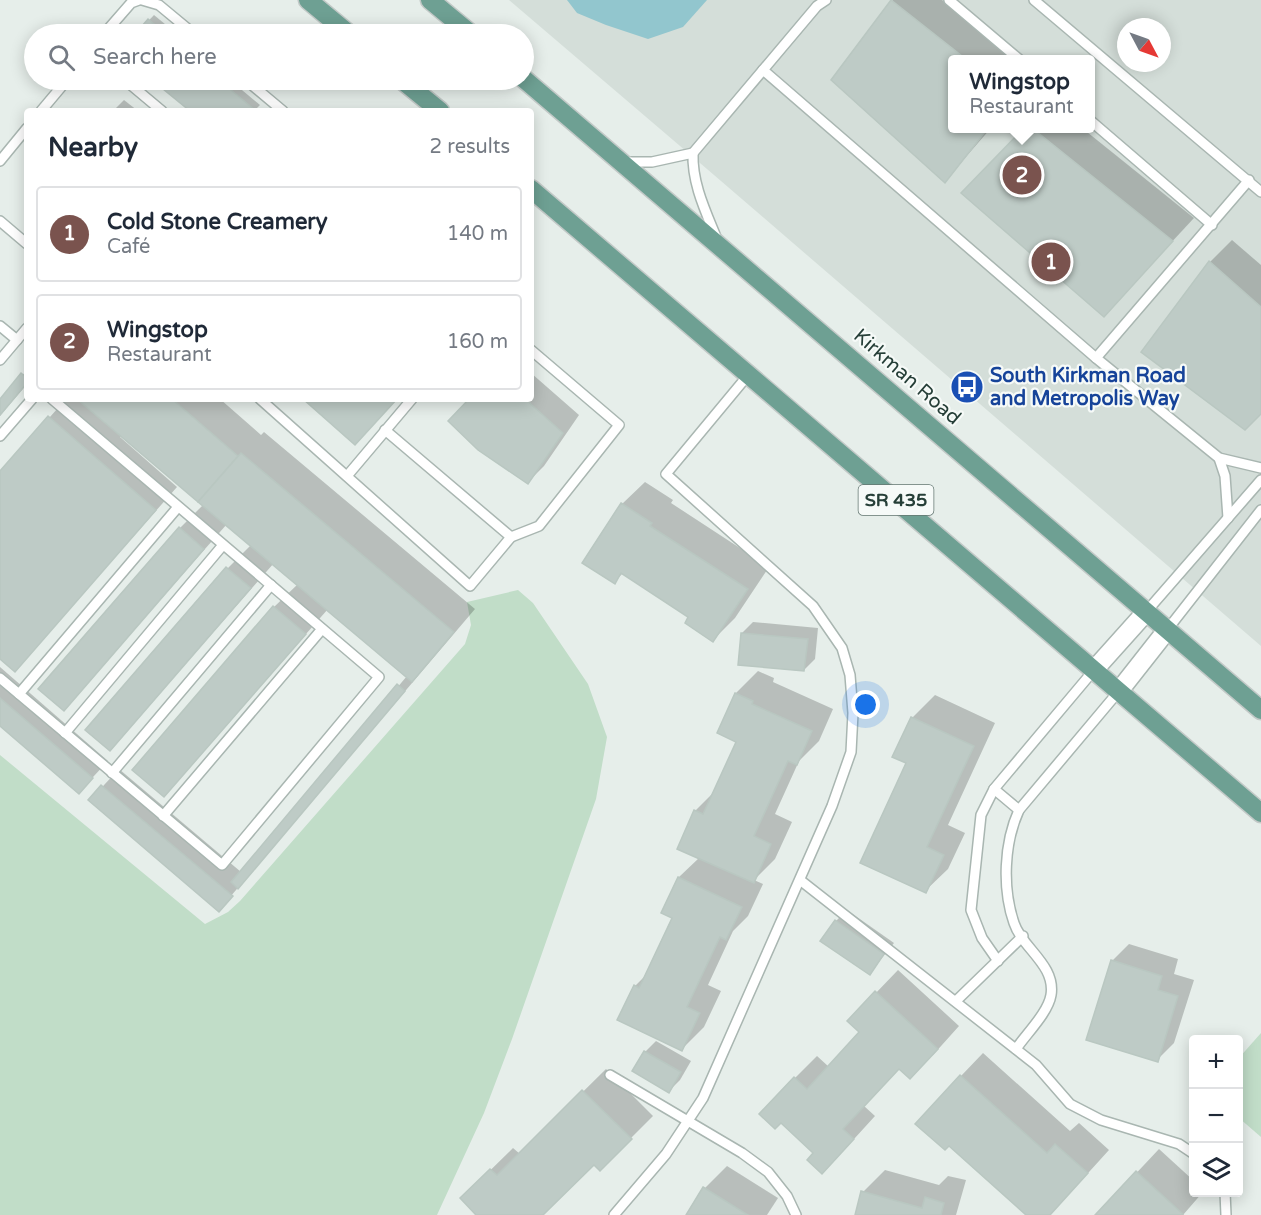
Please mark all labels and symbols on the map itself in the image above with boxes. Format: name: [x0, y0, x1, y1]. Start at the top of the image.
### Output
north arrow: [1117, 18, 1171, 72]
pin: 2: [1002, 152, 1042, 198]
pin: 1: [1032, 240, 1070, 284]
street label: Kirkman Road: [848, 324, 966, 430]
place label: South Kirkman Road and Metropolis Way: [990, 364, 1186, 411]
bus stop icon: South Kirkman Road and Metropolis Way: [949, 369, 985, 405]
road number: SR 435: [858, 485, 934, 515]
your location: [851, 690, 880, 719]

